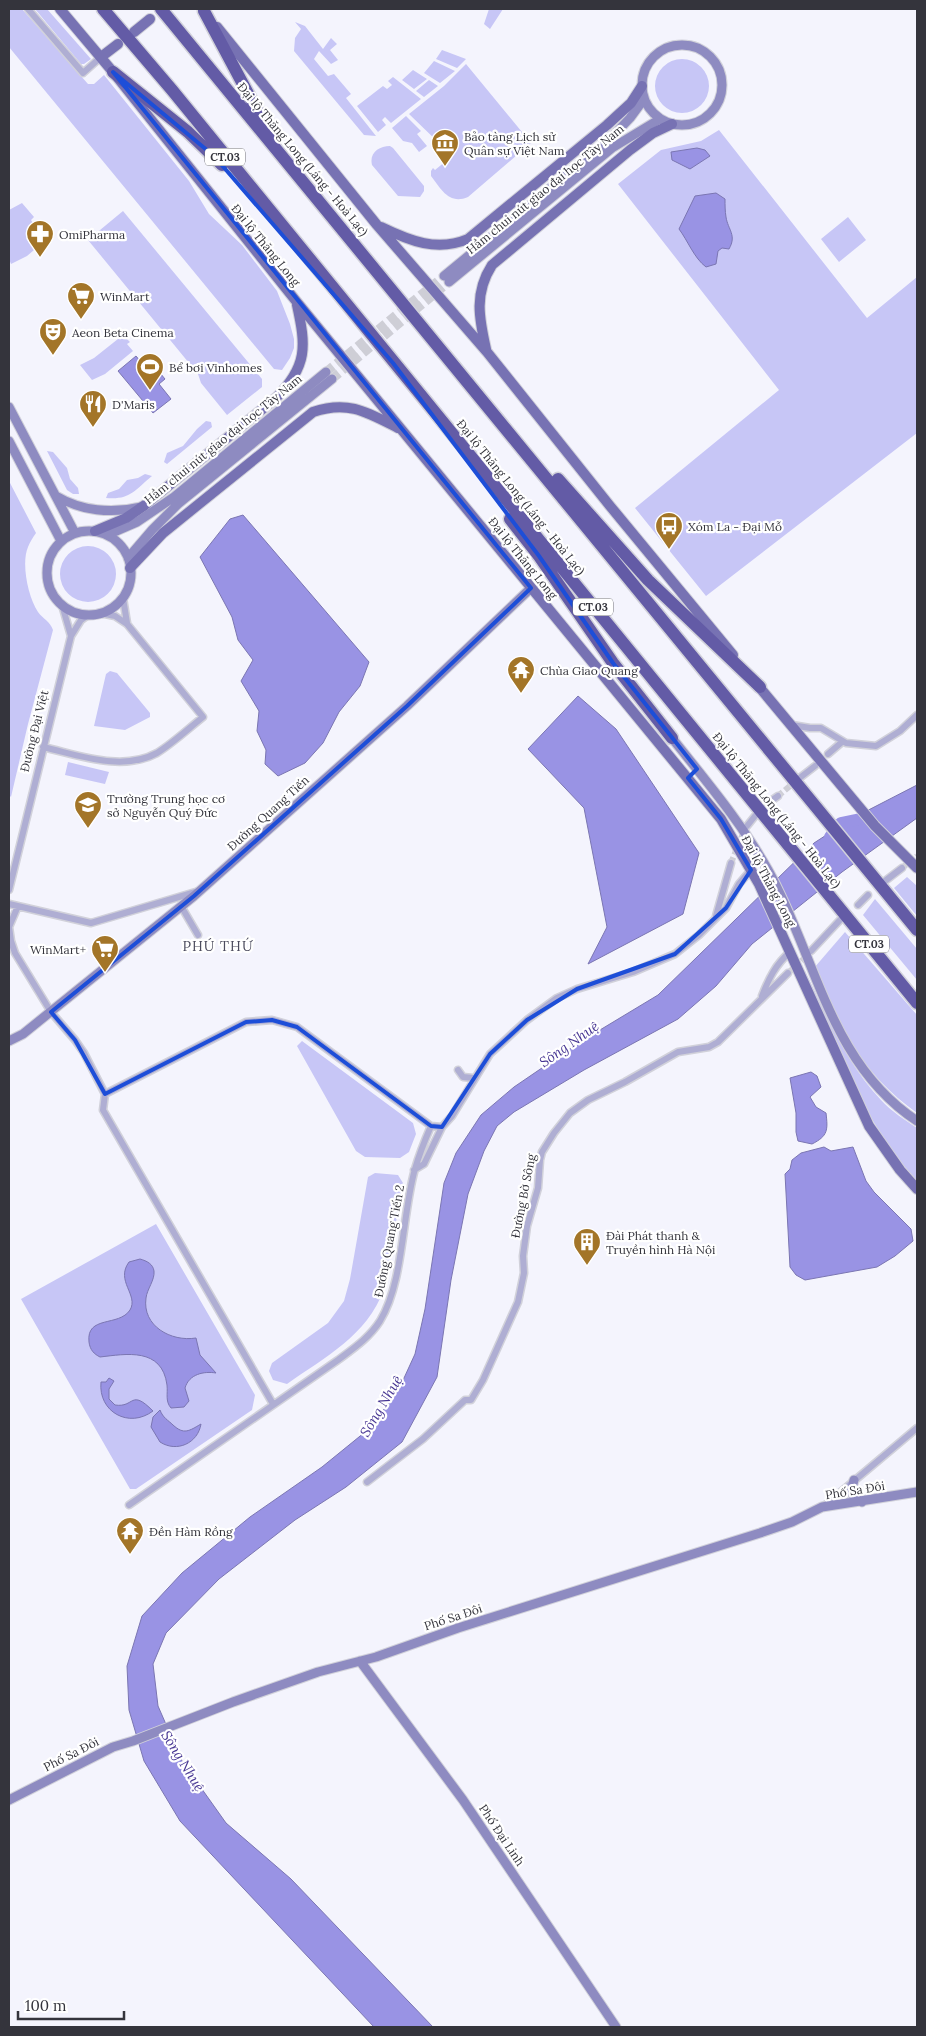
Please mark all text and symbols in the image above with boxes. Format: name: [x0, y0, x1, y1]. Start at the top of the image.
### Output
street label: Đại lộ Thăng Long (Láng - Hoà Lạc): [234, 79, 372, 240]
street label: Hầm chui nút giao đại học Tây Nam: [463, 121, 627, 257]
museum icon: Bảo tàng Lịch sử Quân sự Việt Nam: [430, 128, 460, 167]
place label: Bảo tàng Lịch sử Quân sự Việt Nam: [464, 129, 565, 158]
road number: CT.03: [205, 148, 245, 166]
street label: Đại lộ Thăng Long: [228, 201, 304, 289]
pharmacy icon: OmiPharma: [25, 219, 55, 258]
place label: OmiPharma: [59, 227, 125, 242]
supermarket icon: WinMart: [66, 281, 96, 320]
place label: WinMart: [100, 289, 150, 304]
theatre icon: Aeon Beta Cinema: [38, 317, 68, 356]
place label: Aeon Beta Cinema: [71, 325, 174, 340]
sports icon: Bể bơi Vinhomes: [135, 352, 165, 391]
place label: Bể bơi Vinhomes: [169, 360, 262, 375]
street label: Hầm chui nút giao đại học Tây Nam: [141, 371, 305, 507]
restaurant icon: D'Maris: [78, 389, 108, 428]
place label: D'Maris: [112, 397, 155, 412]
street label: Đại lộ Thăng Long (Láng - Hoà Lạc): [454, 416, 588, 578]
bus stop icon: Xóm La - Đại Mỗ: [654, 511, 684, 550]
street label: Đại lộ Thăng Long: [486, 514, 560, 602]
place label: Xóm La - Đại Mỗ: [688, 519, 782, 534]
road number: CT.03: [573, 598, 613, 616]
temple icon: Chùa Giao Quang: [506, 655, 536, 694]
place label: Chùa Giao Quang: [540, 663, 638, 678]
street label: Đường Đại Việt: [17, 688, 52, 774]
street label: Đại lộ Thăng Long (Láng - Hoà Lạc): [710, 729, 844, 891]
street label: Đường Quang Tiến: [224, 772, 312, 854]
school or university icon: Trường Trung học cơ sở Nguyễn Quý Đức: [73, 790, 103, 829]
place label: Trường Trung học cơ sở Nguyễn Quý Đức: [107, 791, 225, 820]
street label: Đại lộ Thăng Long: [739, 833, 799, 929]
supermarket icon: WinMart+: [90, 934, 120, 973]
road number: CT.03: [849, 936, 889, 952]
district label: PHÚ THỨ: [183, 937, 253, 955]
place label: WinMart+: [30, 942, 86, 957]
water label: Sông Nhuệ: [536, 1017, 602, 1071]
street label: Đường Bờ Sông: [507, 1152, 539, 1239]
street label: Đường Quang Tiến 2: [371, 1183, 407, 1299]
building icon: Đài Phát thanh & Truyền hình Hà Nội: [572, 1227, 602, 1266]
place label: Đài Phát thanh & Truyền hình Hà Nội: [606, 1228, 715, 1257]
water label: Sông Nhuệ: [356, 1372, 406, 1440]
street label: Phố Sa Đôi: [824, 1478, 886, 1502]
temple icon: Đền Hàm Rồng: [115, 1516, 145, 1555]
place label: Đền Hàm Rồng: [149, 1524, 233, 1539]
street label: Phố Sa Đôi: [422, 1601, 484, 1633]
water label: Sông Nhuệ: [157, 1727, 209, 1795]
street label: Phố Sa Đôi: [41, 1734, 101, 1774]
street label: Phố Đại Linh: [476, 1801, 528, 1869]
scale bar: [18, 1988, 124, 2020]
text: 100 m: [25, 1996, 66, 2015]

